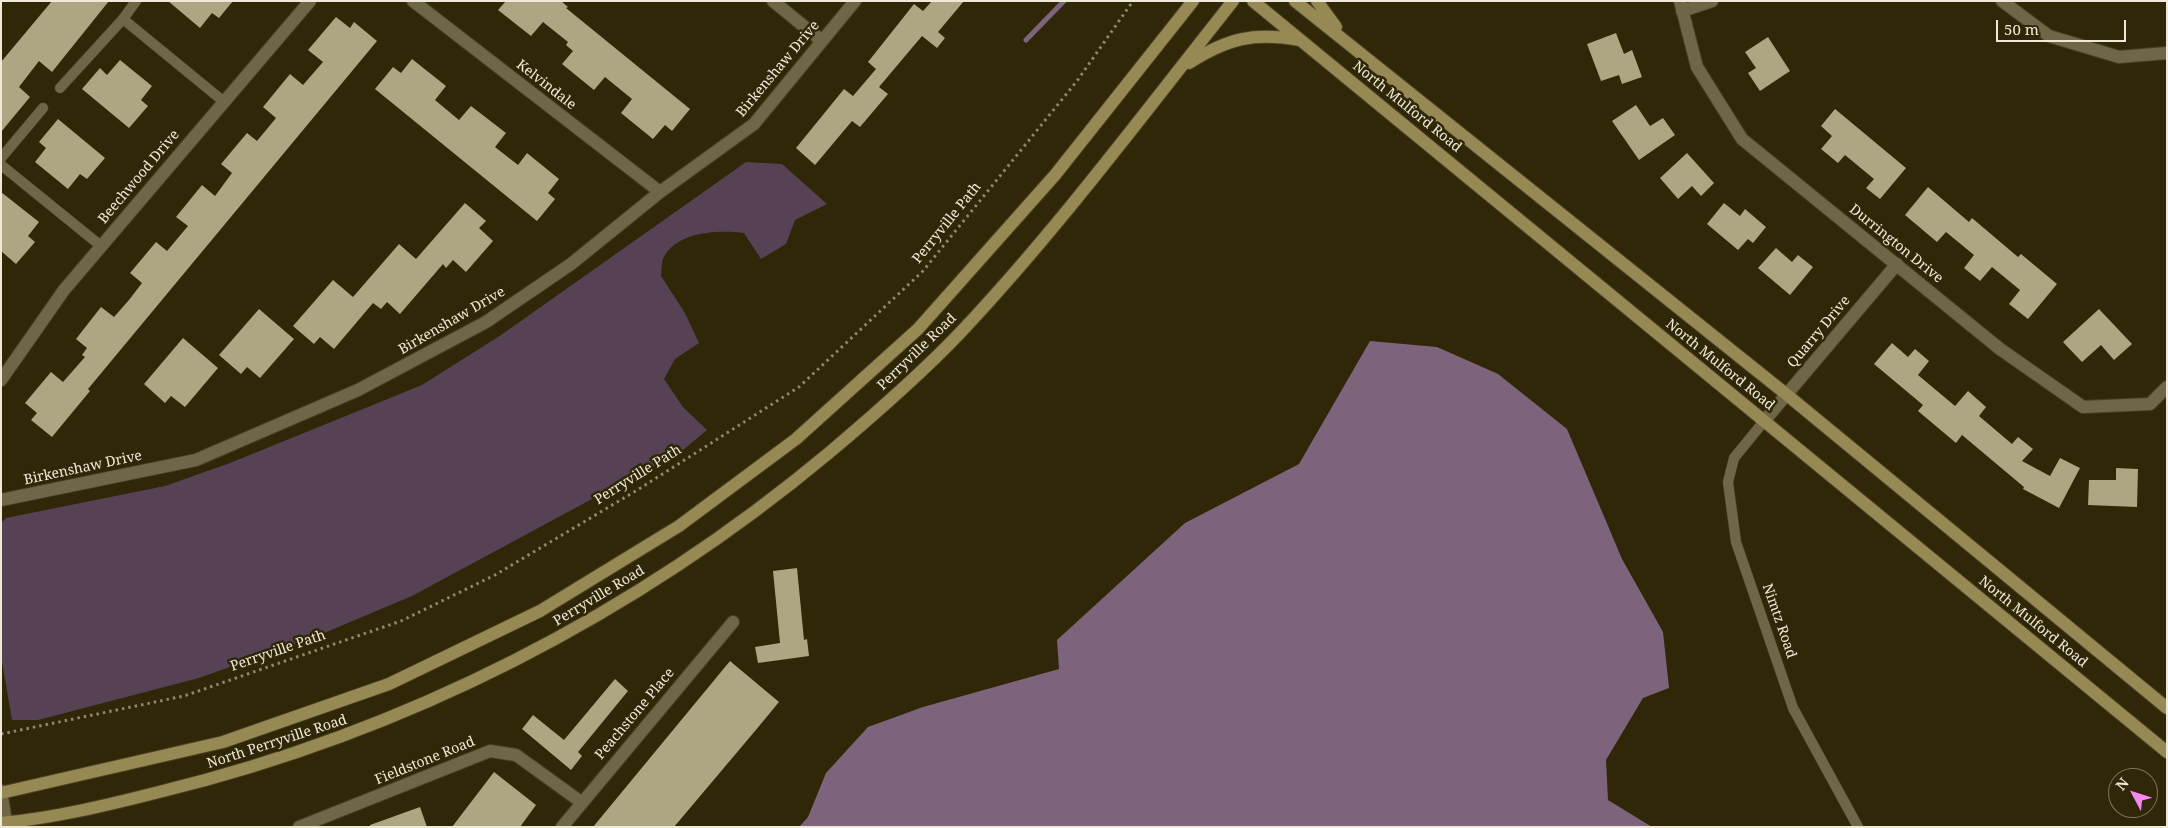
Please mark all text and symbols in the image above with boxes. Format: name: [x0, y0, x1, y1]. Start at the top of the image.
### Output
scale bar: [1998, 10, 2128, 42]
street label: Birkenshaw Drive: [733, 18, 823, 120]
text: 50 m: [2004, 19, 2039, 39]
street label: Kelvindale: [513, 56, 579, 114]
street label: North Mulford Road: [1349, 58, 1465, 156]
street label: Beechwood Drive: [95, 127, 183, 227]
street label: Perryville Path: [909, 179, 985, 267]
street label: Durrington Drive: [1846, 201, 1946, 287]
street label: Birkenshaw Drive: [396, 284, 508, 358]
street label: Quarry Drive: [1784, 293, 1854, 371]
street label: Perryville Road: [874, 310, 960, 394]
street label: North Mulford Road: [1662, 316, 1778, 414]
street label: Perryville Path: [591, 441, 685, 509]
street label: Birkenshaw Drive: [22, 447, 144, 489]
street label: Perryville Road: [550, 562, 648, 630]
street label: North Mulford Road: [1975, 573, 2091, 671]
street label: Nimtz Road: [1758, 581, 1800, 661]
street label: Perryville Path: [228, 627, 328, 675]
street label: Peachstone Place: [592, 665, 678, 763]
street label: North Perryville Road: [205, 711, 349, 773]
street label: Fieldstone Road: [373, 733, 477, 789]
north arrow: [2108, 768, 2158, 818]
text: N: [2111, 773, 2133, 794]

